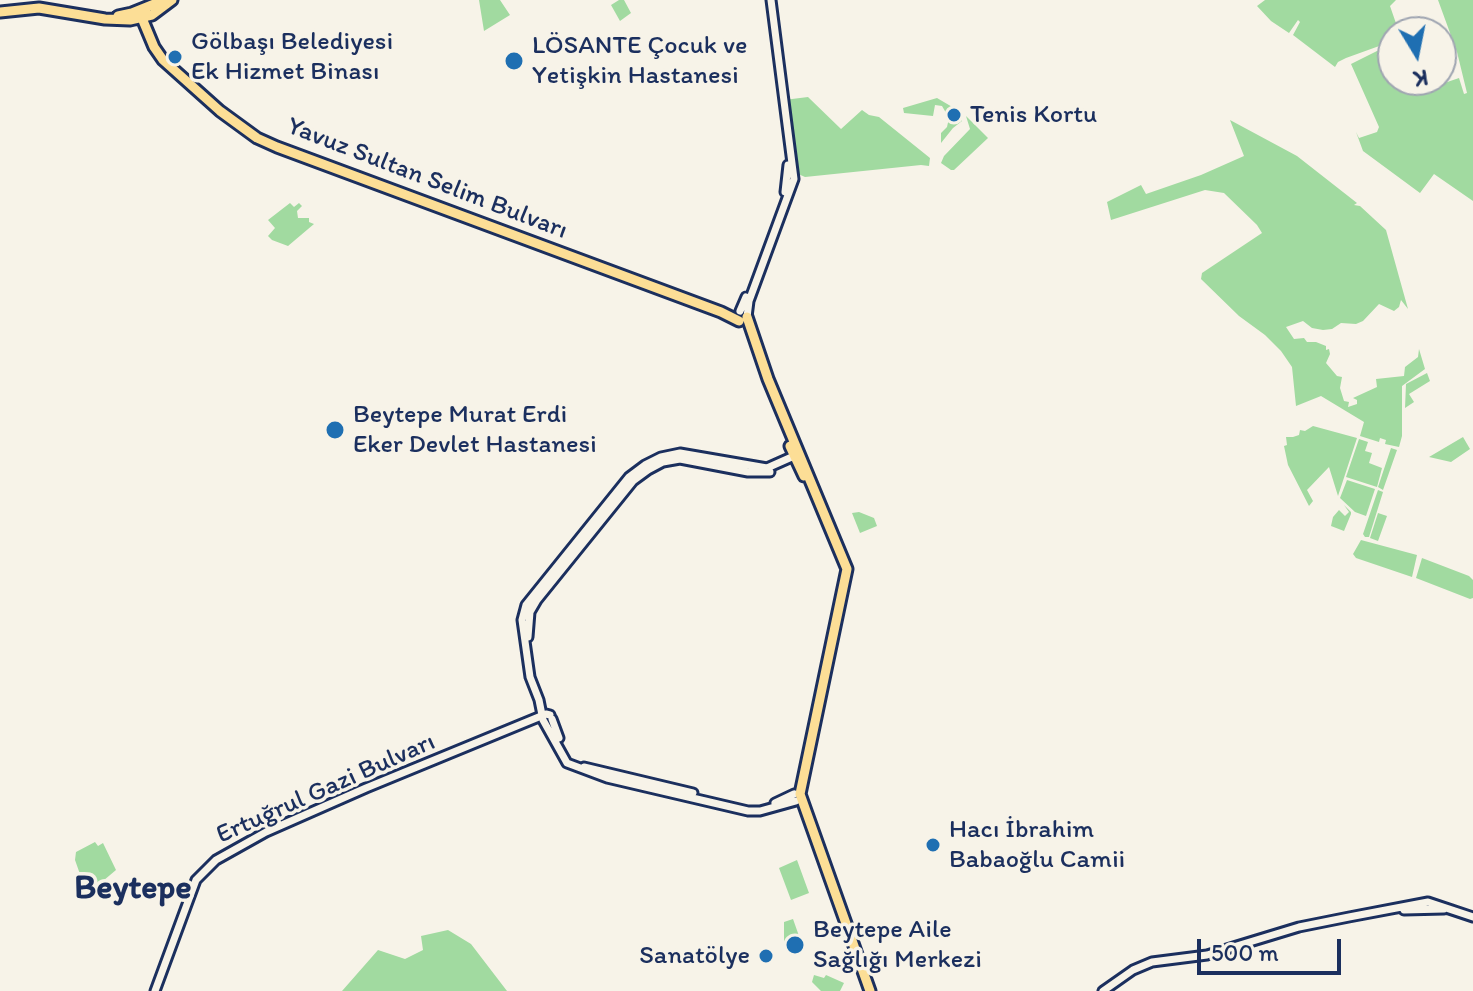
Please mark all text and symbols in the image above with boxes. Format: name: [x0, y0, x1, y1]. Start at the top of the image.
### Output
north arrow: [1377, 16, 1457, 96]
place label: Gölbaşı Belediyesi Ek Hizmet Binası: [191, 26, 393, 88]
place label: LÖSANTE Çocuk ve Yetişkin Hastanesi: [532, 30, 747, 92]
marker: Gölbaşı Belediyesi Ek Hizmet Binası: [166, 48, 184, 66]
marker: LÖSANTE Çocuk ve Yetişkin Hastanesi: [503, 50, 525, 72]
text: K: [1412, 64, 1430, 93]
place label: Tenis Kortu: [970, 99, 1097, 131]
marker: Tenis Kortu: [945, 106, 963, 124]
street label: Yavuz Sultan Selim Bulvarı: [282, 111, 572, 247]
place label: Beytepe Murat Erdi Eker Devlet Hastanesi: [353, 399, 597, 460]
marker: Beytepe Murat Erdi Eker Devlet Hastanesi: [324, 419, 346, 441]
street label: Ertuğrul Gazi Bulvarı: [212, 727, 440, 851]
place label: Hacı İbrahim Babaoğlu Camii: [949, 814, 1125, 876]
marker: Hacı İbrahim Babaoğlu Camii: [924, 836, 942, 854]
district label: Beytepe: [74, 869, 192, 909]
place label: Beytepe Aile Sağlığı Merkezi: [813, 914, 982, 976]
scale bar: [1201, 923, 1345, 973]
marker: Beytepe Aile Sağlığı Merkezi: [784, 934, 806, 956]
text: 500 m: [1211, 938, 1279, 967]
place label: Sanatölye: [639, 940, 750, 972]
marker: Sanatölye: [757, 947, 775, 965]

